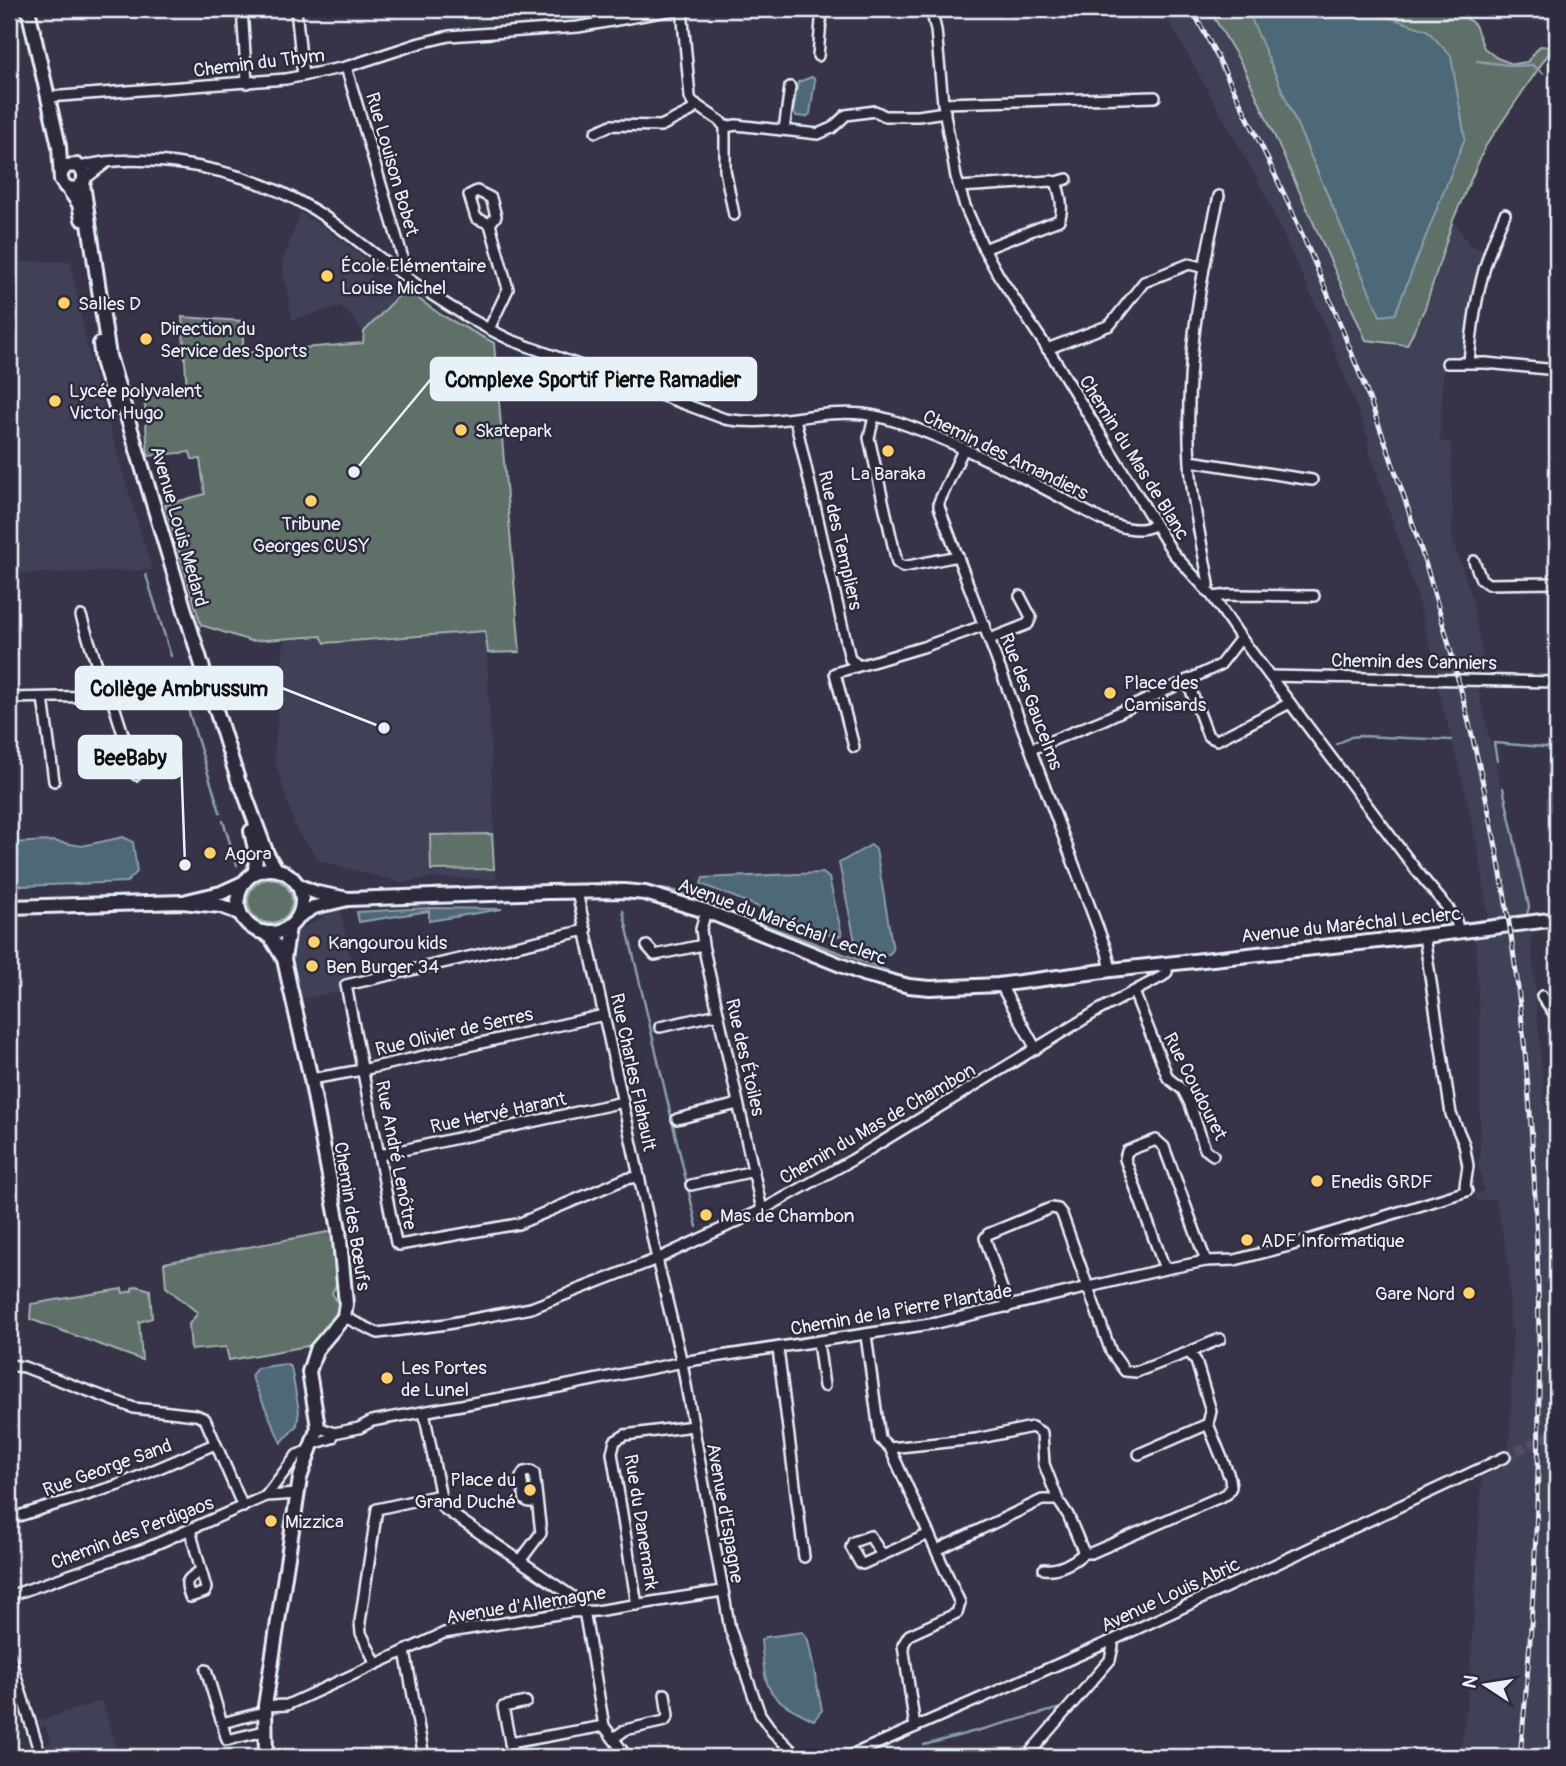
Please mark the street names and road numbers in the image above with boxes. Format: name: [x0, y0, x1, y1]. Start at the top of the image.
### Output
street label: Chemin du Thym: [192, 43, 326, 83]
street label: Rue Louison Bobet: [360, 90, 424, 239]
street label: Chemin du Mas de Blanc: [1074, 371, 1195, 545]
street label: Chemin des Amandiers: [919, 404, 1093, 506]
street label: Avenue Louis Medard: [145, 443, 213, 609]
street label: Rue des Templiers: [812, 468, 868, 613]
street label: Rue des Gaucelms: [994, 629, 1068, 774]
street label: Chemin des Canniers: [1331, 649, 1498, 675]
street label: Avenue du Maréchal Leclerc: [675, 873, 891, 971]
street label: Avenue du Maréchal Leclerc: [1240, 901, 1463, 948]
street label: Rue Charles Flahault: [605, 991, 662, 1154]
street label: Rue des Étoiles: [720, 996, 770, 1119]
street label: Rue Olivier de Serres: [373, 1002, 536, 1062]
street label: Rue Coudouret: [1158, 1029, 1233, 1145]
street label: Chemin du Mas de Chambon: [775, 1058, 980, 1190]
street label: Rue André Lenôtre: [370, 1078, 422, 1233]
street label: Rue Hervé Harant: [428, 1087, 569, 1139]
street label: Chemin des Bœufs: [328, 1140, 376, 1293]
street label: Chemin de la Pierre Plantade: [789, 1279, 1014, 1341]
street label: Rue George Sand: [40, 1433, 175, 1502]
street label: Avenue d'Espagne: [701, 1441, 749, 1586]
street label: Rue du Danemark: [618, 1452, 664, 1592]
street label: Chemin des Perdigaos: [48, 1491, 218, 1575]
street label: Avenue Louis Abric: [1097, 1552, 1244, 1638]
street label: Avenue d'Allemagne: [445, 1580, 608, 1629]

